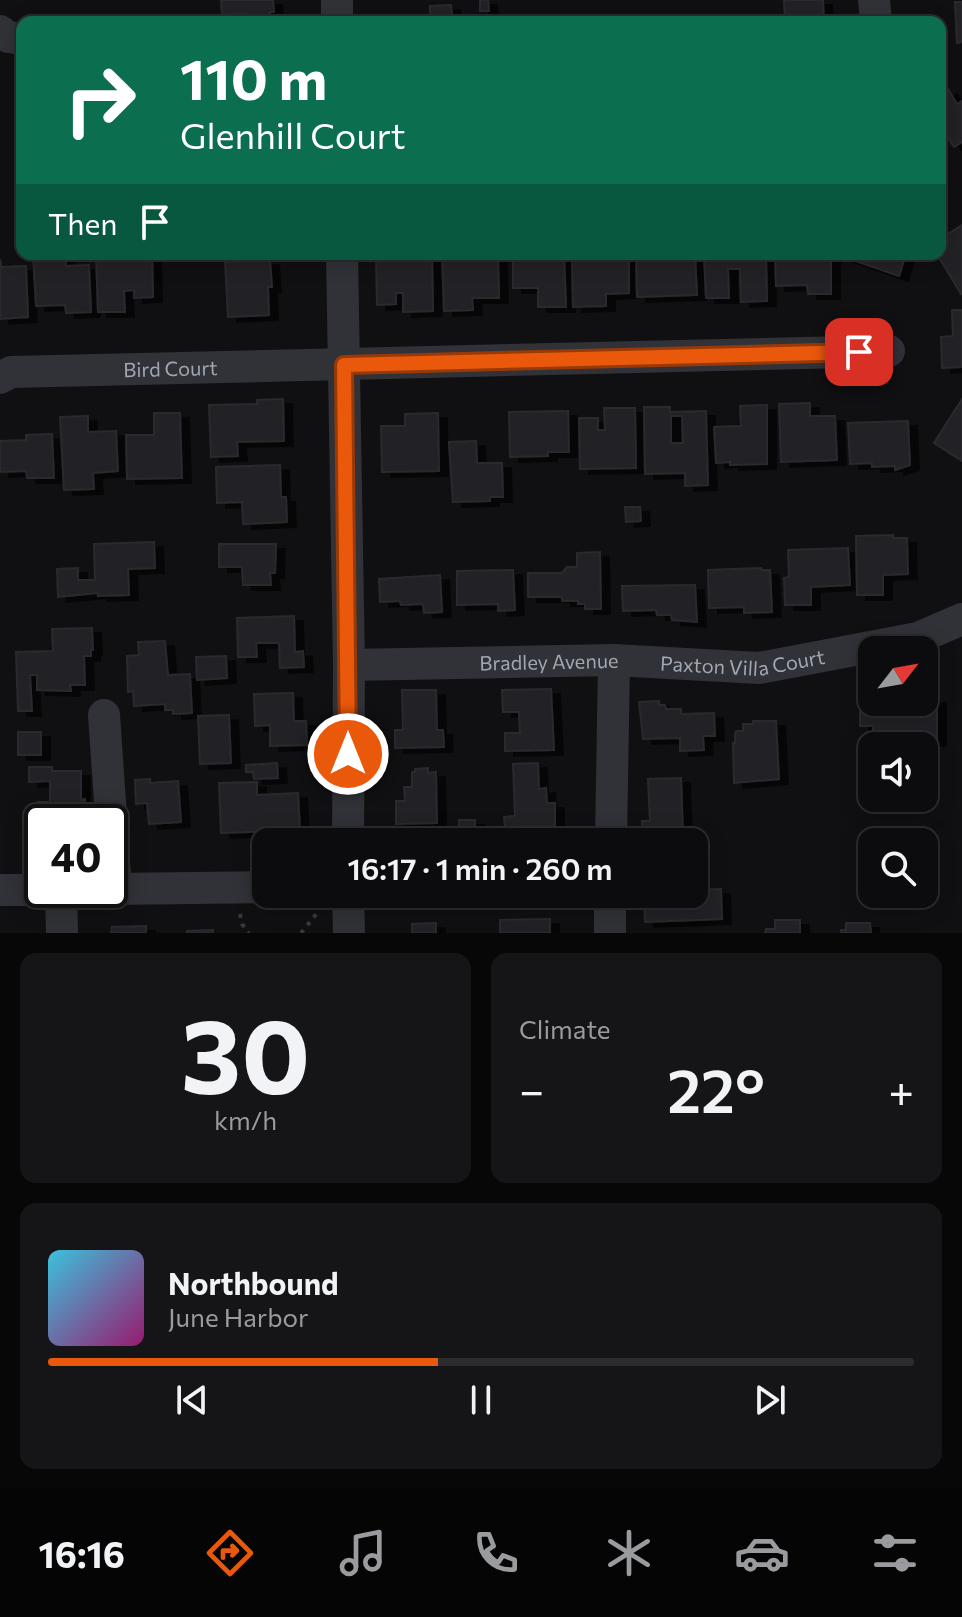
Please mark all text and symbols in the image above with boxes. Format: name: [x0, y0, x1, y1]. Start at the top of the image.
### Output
text: 110 m: [180, 43, 327, 112]
icon: right: [48, 48, 152, 152]
text: Glenhill Court: [180, 112, 406, 156]
icon: arrive: [133, 200, 177, 244]
text: Then: [48, 204, 117, 241]
pin: [825, 318, 893, 386]
icon: arrive: [837, 330, 881, 374]
street label: Bird Court: [123, 355, 218, 381]
north arrow: [858, 636, 938, 716]
map controls: [858, 636, 938, 908]
street label: Paxton Villa Court: [660, 644, 827, 680]
street label: Bradley Avenue: [479, 648, 619, 675]
position arrow: [306, 712, 390, 796]
button: sound: [858, 732, 938, 812]
speed limit sign: 40: [24, 804, 128, 908]
button: search: [858, 828, 938, 908]
text: 16:17 · 1 min · 260 m: [348, 849, 612, 886]
text: 30: [181, 988, 310, 1115]
text: Climate: [519, 1013, 611, 1044]
text: 22°: [667, 1052, 765, 1125]
text: −: [519, 1062, 544, 1116]
text: +: [888, 1062, 914, 1116]
text: km/h: [214, 1104, 277, 1135]
text: Northbound: [168, 1264, 339, 1301]
text: June Harbor: [168, 1301, 308, 1332]
icon: previous: [170, 1378, 214, 1422]
icon: pause: [459, 1378, 503, 1422]
icon: next: [748, 1378, 792, 1422]
icon: directions: [202, 1525, 258, 1581]
icon: music: [335, 1525, 391, 1581]
icon: phone: [468, 1525, 524, 1581]
icon: climate: [601, 1525, 657, 1581]
icon: car: [734, 1525, 790, 1581]
icon: filters: [867, 1525, 923, 1581]
text: 16:16: [39, 1531, 125, 1575]

